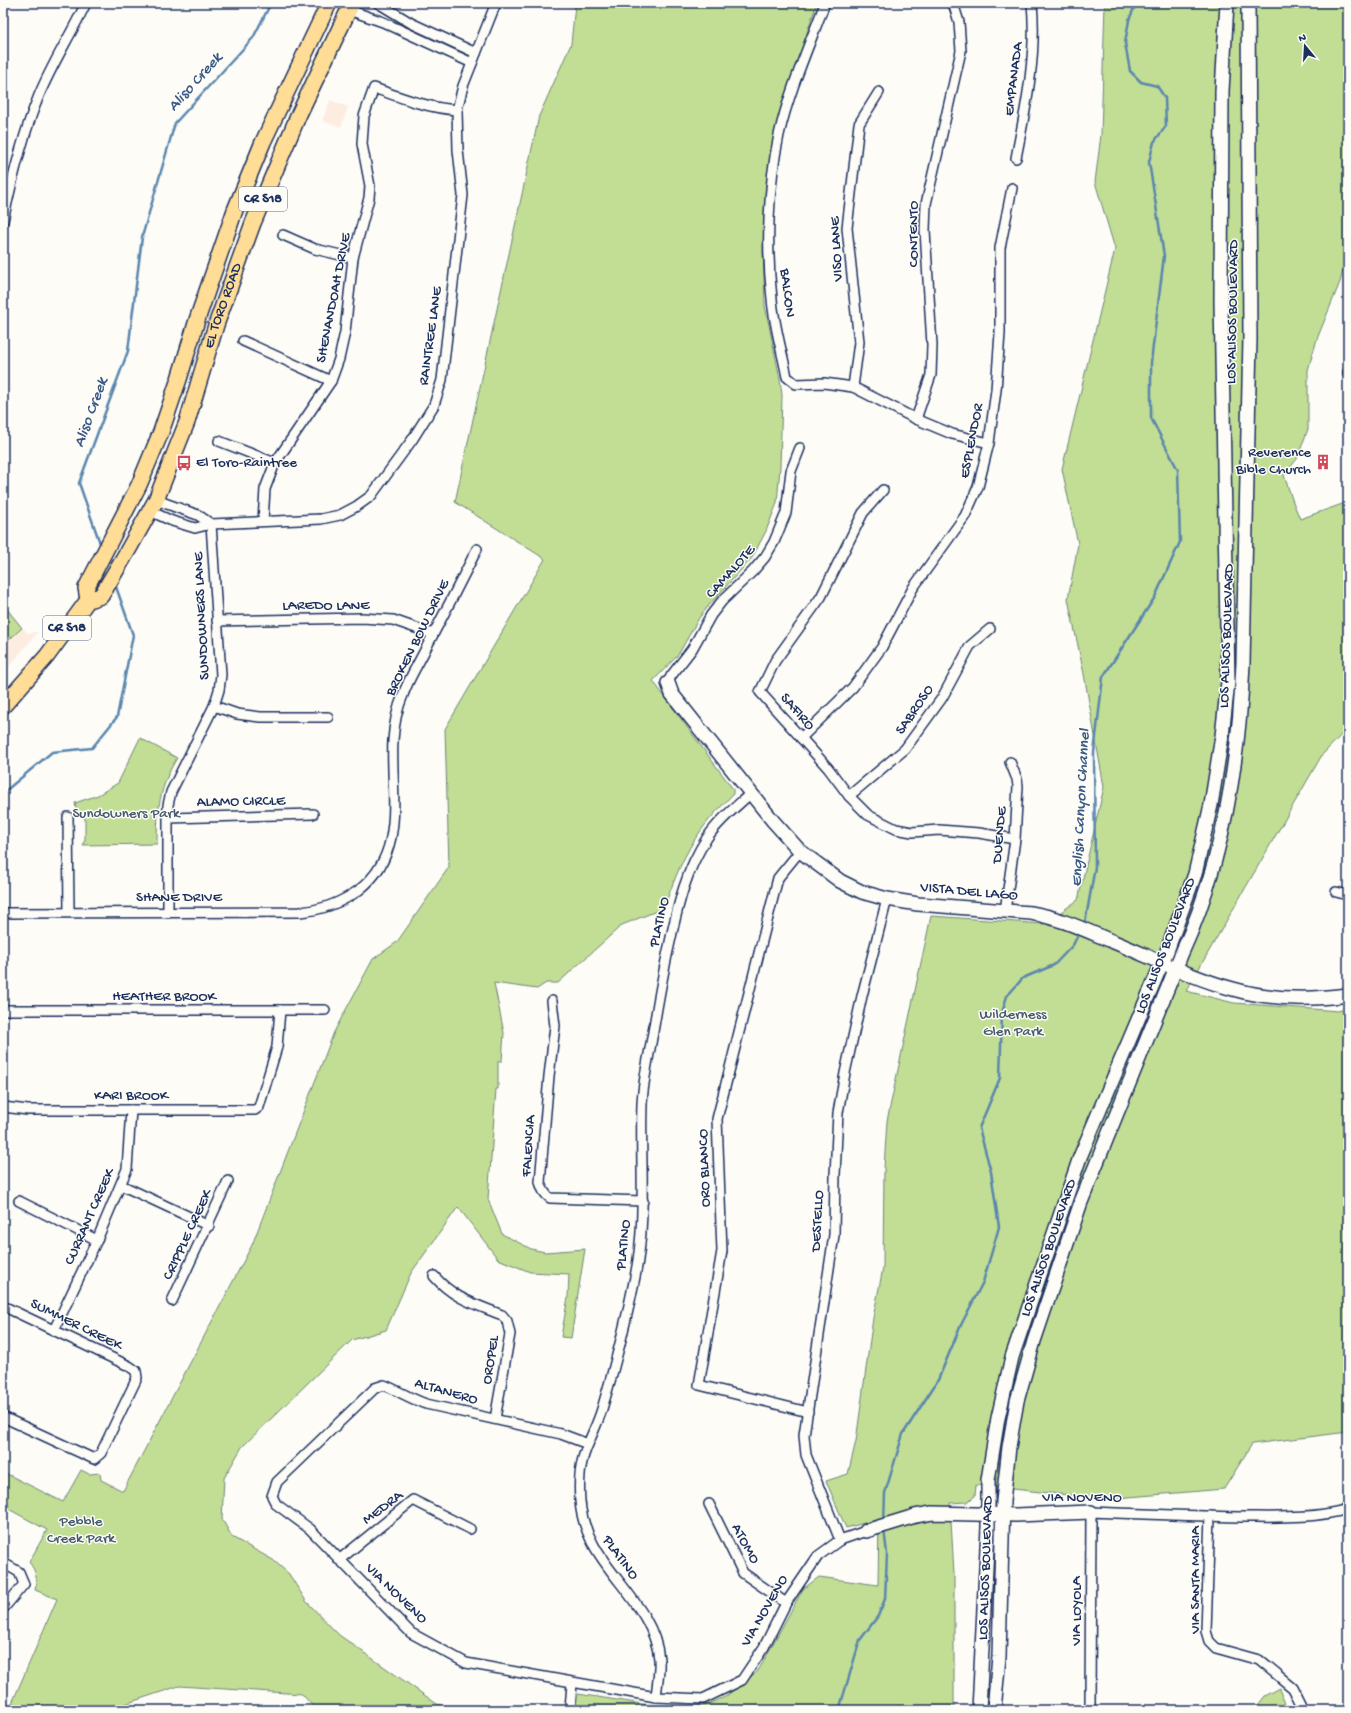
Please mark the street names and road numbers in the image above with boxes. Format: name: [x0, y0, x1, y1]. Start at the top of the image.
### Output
street label: EMPANADA: [1001, 40, 1028, 117]
road number: CR S18: [239, 187, 287, 211]
street label: CONTENTO: [905, 201, 923, 267]
street label: VISO LANE: [826, 215, 848, 283]
street label: SHENANDOAH DRIVE: [313, 231, 356, 365]
street label: LOS ALISOS BOULEVARD: [1223, 239, 1243, 384]
street label: EL TORO ROAD: [200, 260, 247, 351]
street label: BALCON: [775, 267, 799, 319]
street label: RAINTREE LANE: [415, 285, 447, 387]
street label: ESPLENDOR: [956, 401, 988, 480]
street label: CAMALOTE: [702, 541, 760, 602]
street label: SUNDOWNERS LANE: [190, 551, 214, 680]
street label: LOS ALISOS BOULEVARD: [1215, 563, 1239, 709]
street label: BROKEN BOW DRIVE: [382, 576, 454, 700]
street label: LAREDO LANE: [282, 597, 370, 615]
road number: CR S18: [43, 616, 91, 640]
street label: SABROSO: [892, 682, 938, 738]
street label: SAFIRO: [776, 689, 818, 735]
street label: ALAMO CIRCLE: [196, 792, 286, 812]
street label: DUENDE: [988, 805, 1011, 865]
street label: LOS ALISOS BOULEVARD: [1132, 875, 1200, 1017]
street label: VISTA DEL LAGO: [918, 879, 1019, 905]
street label: SHANE DRIVE: [136, 889, 223, 907]
street label: PLATINO: [645, 895, 674, 950]
street label: HEATHER BROOK: [112, 988, 218, 1006]
street label: KARI BROOK: [94, 1087, 170, 1105]
street label: FALENCIA: [518, 1113, 540, 1178]
street label: ORO BLANCO: [695, 1128, 715, 1208]
street label: CURRANT CREEK: [61, 1165, 120, 1268]
street label: LOS ALISOS BOULEVARD: [1017, 1177, 1081, 1319]
street label: CRIPPLE CREEK: [159, 1185, 217, 1283]
street label: DESTELLO: [807, 1190, 829, 1253]
street label: PLATINO: [612, 1219, 636, 1272]
street label: SUMMER CREEK: [27, 1295, 127, 1356]
street label: OROPEL: [478, 1334, 504, 1386]
street label: ALTANERO: [412, 1374, 480, 1410]
street label: MEDRA: [359, 1486, 408, 1529]
street label: VIA NOVENO: [1041, 1489, 1122, 1507]
street label: LOS ALISOS BOULEVARD: [974, 1495, 998, 1641]
street label: ATOMO: [727, 1521, 763, 1567]
street label: VIA SANTA MARIA: [1187, 1525, 1205, 1635]
street label: PLATINO: [597, 1531, 642, 1584]
street label: VIA NOVENO: [360, 1559, 431, 1628]
street label: VIA NOVENO: [737, 1572, 793, 1651]
street label: VIA LOYOLA: [1068, 1575, 1086, 1647]

